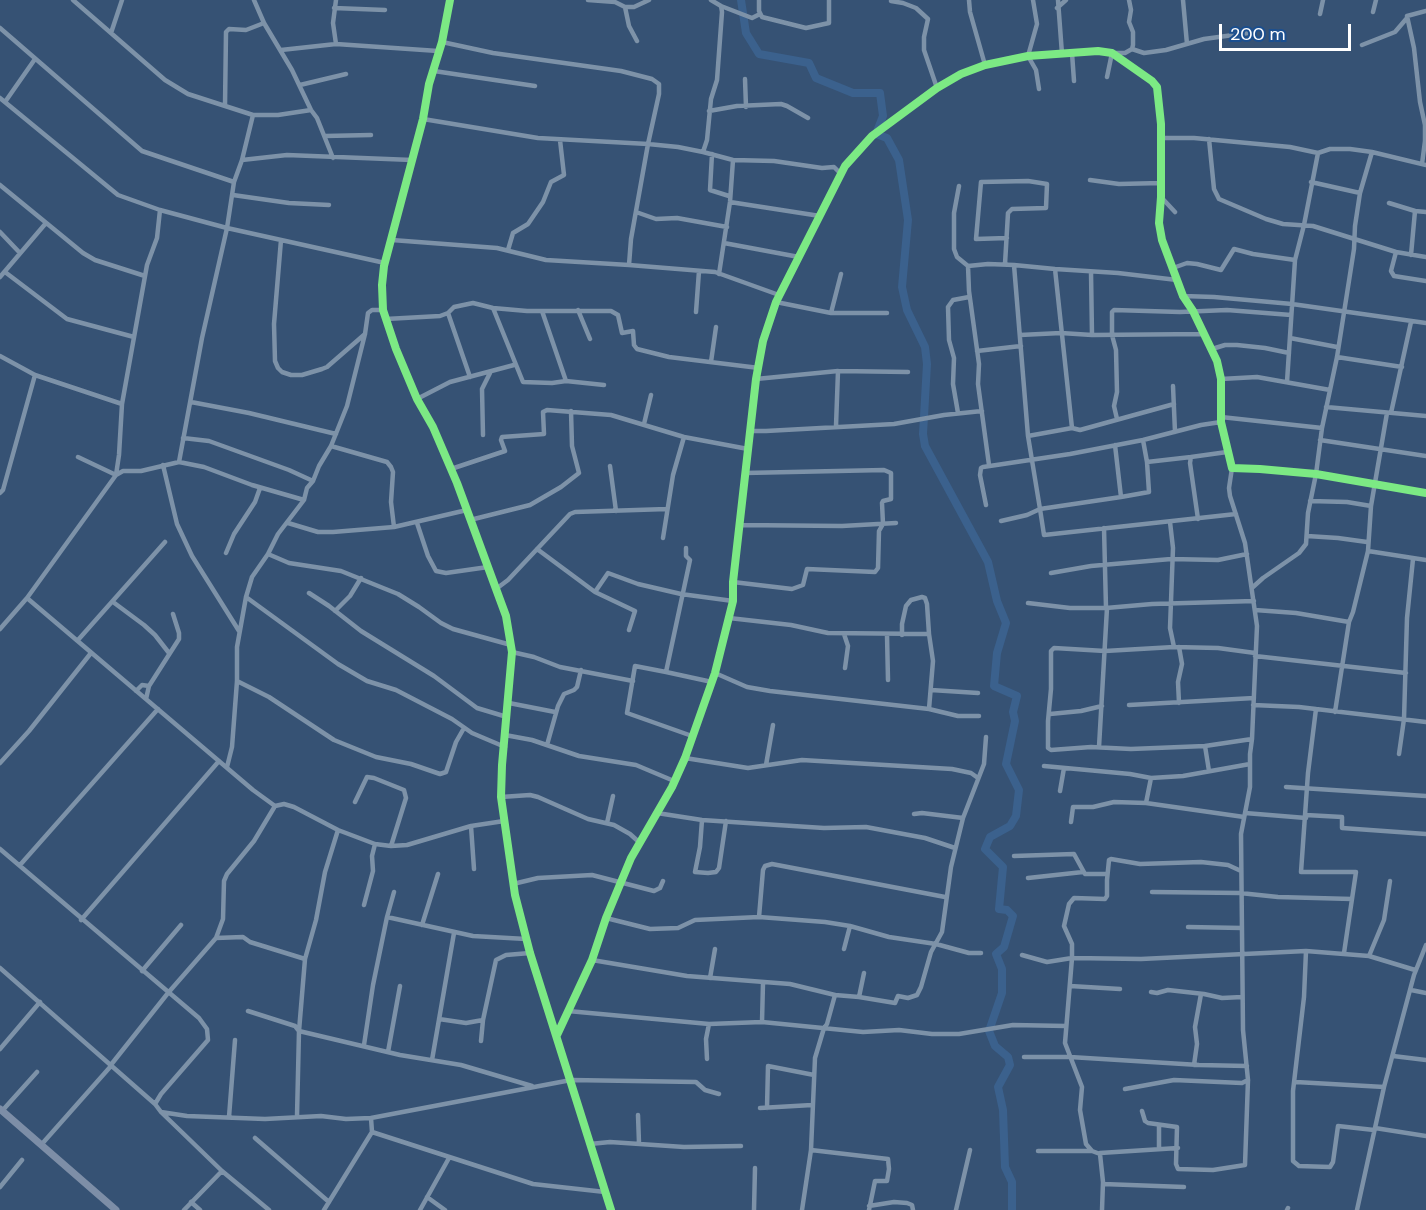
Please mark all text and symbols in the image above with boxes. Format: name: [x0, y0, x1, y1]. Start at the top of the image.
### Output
scale bar: [1222, 12, 1354, 50]
text: 200 m: [1230, 22, 1286, 46]

